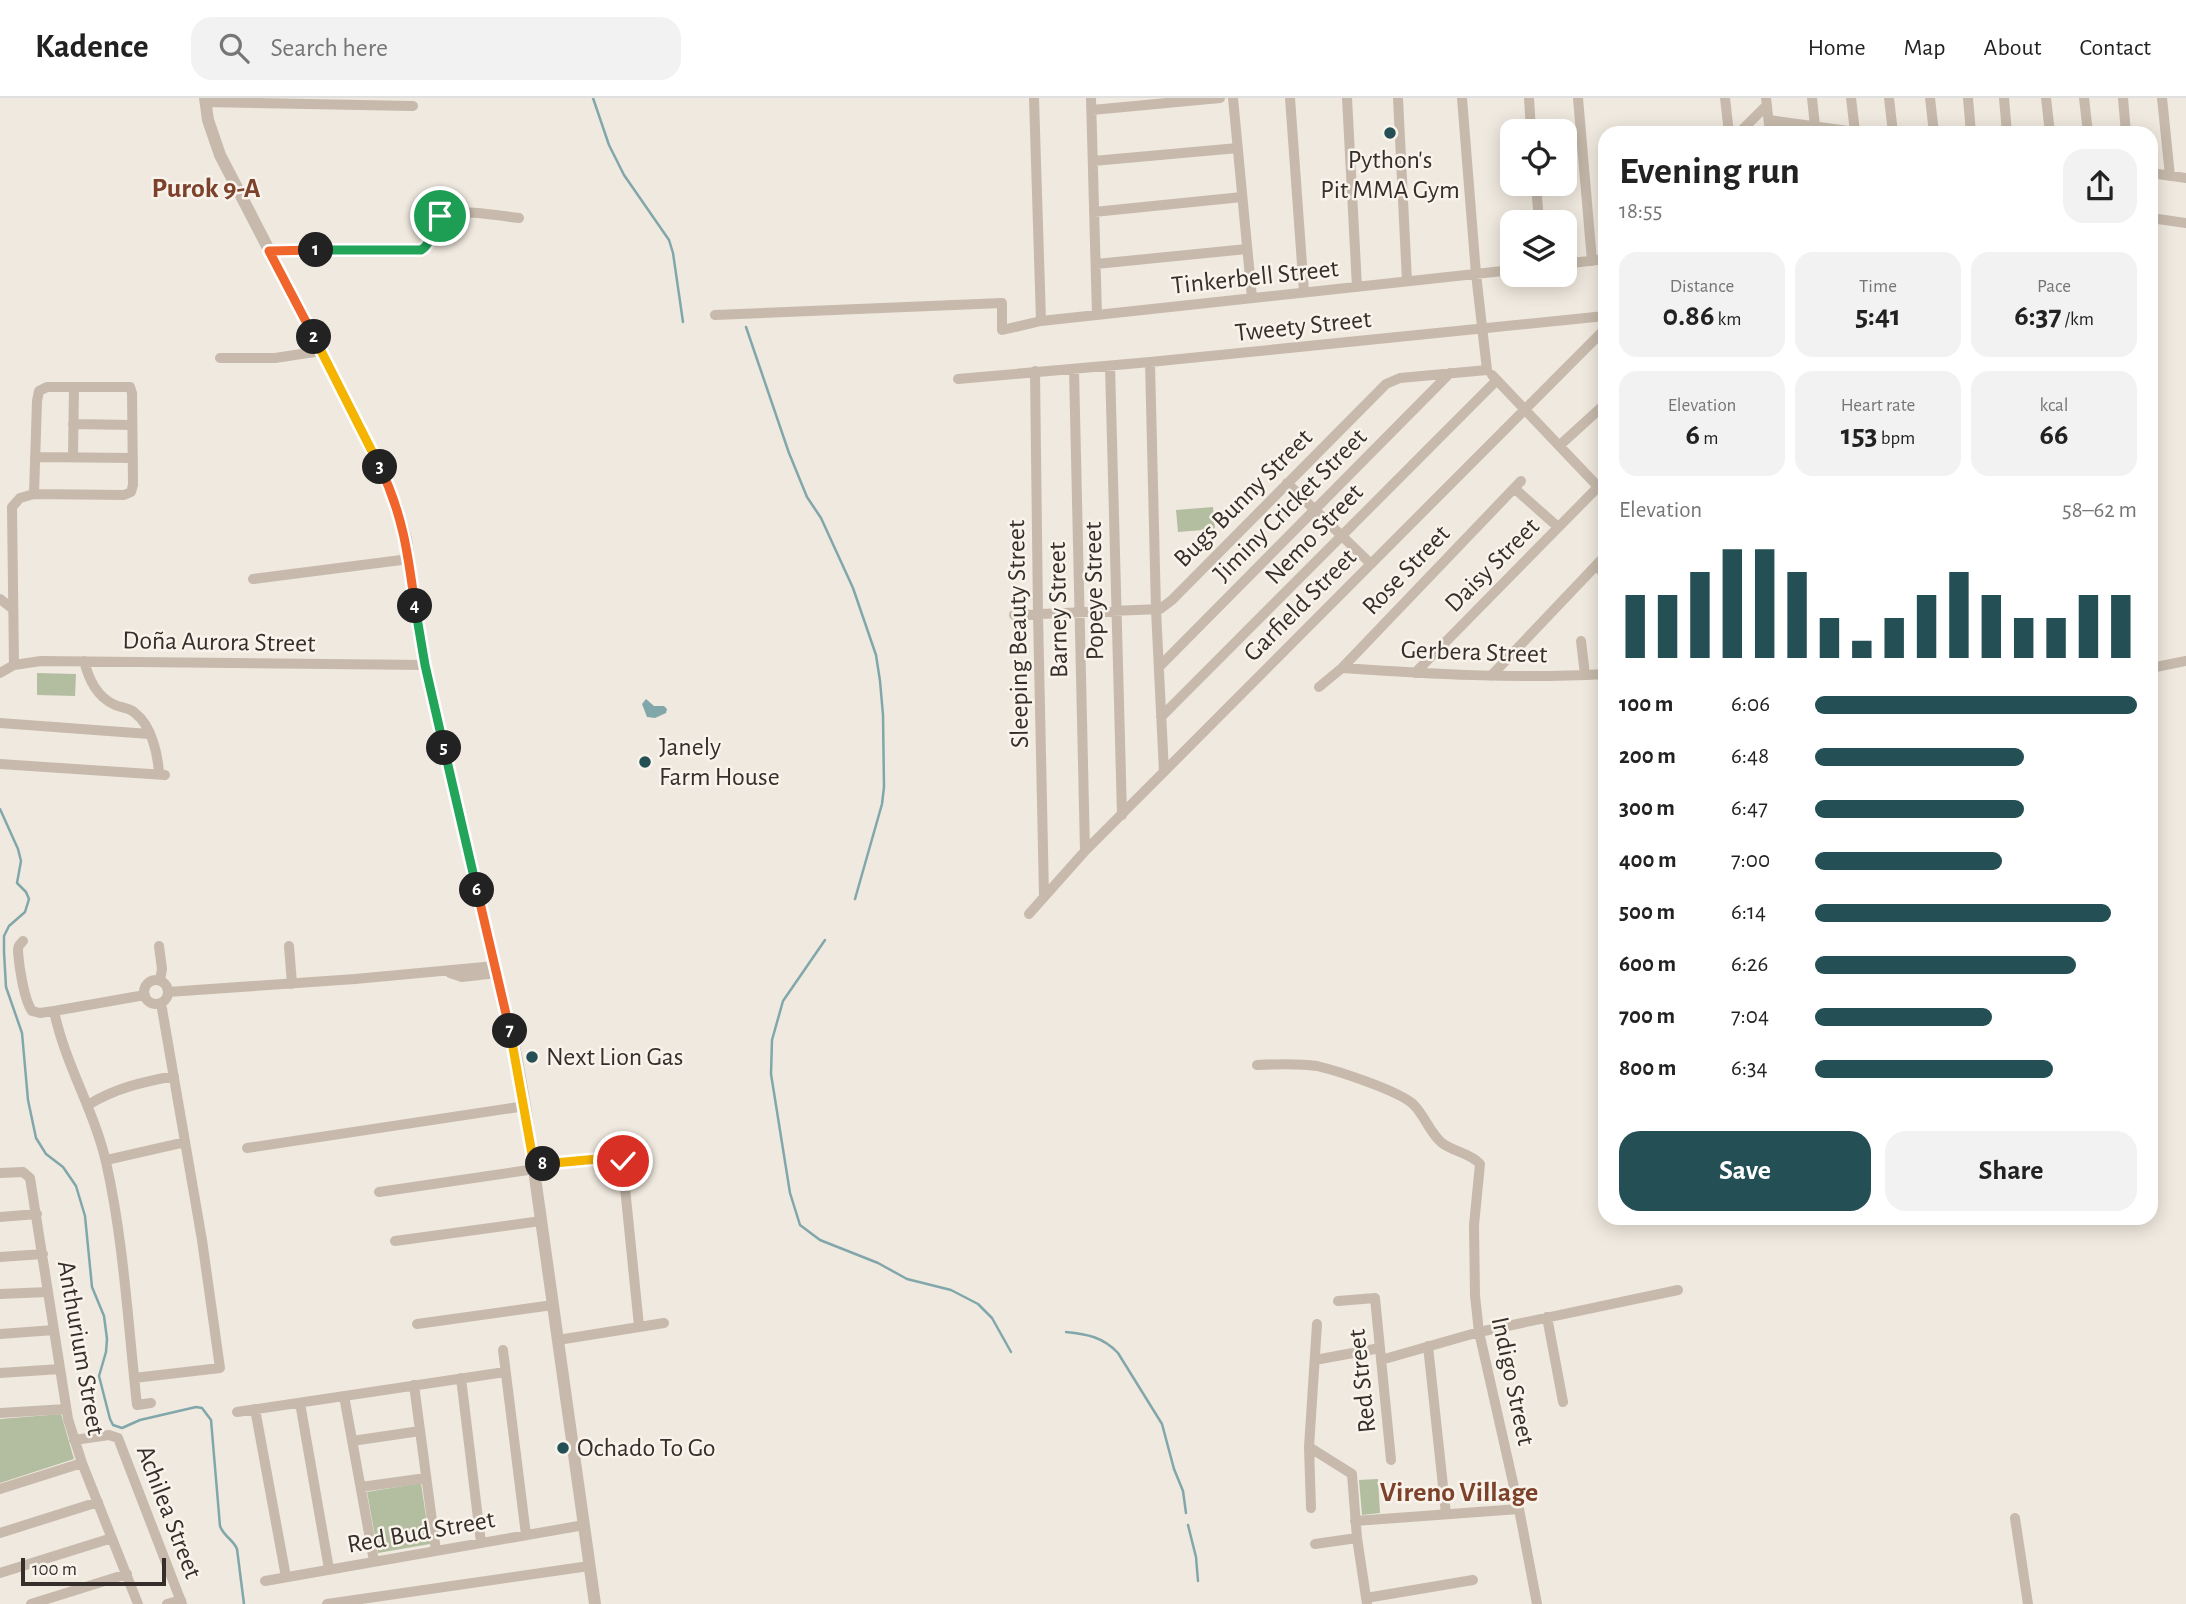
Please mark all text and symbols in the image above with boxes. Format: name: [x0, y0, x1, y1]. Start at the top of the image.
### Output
search box: [191, 17, 681, 80]
icon: search: [215, 29, 253, 67]
text: Kadence: [35, 31, 149, 64]
text: Search here: [271, 35, 388, 61]
text: Home: [1808, 36, 1866, 60]
text: Map: [1904, 36, 1946, 60]
text: About: [1984, 36, 2041, 60]
text: Contact: [2079, 36, 2151, 60]
map controls: [1500, 119, 1577, 287]
button: locate: [1500, 119, 1577, 196]
marker: Python's Pit MMA Gym: [1382, 125, 1398, 141]
place label: Python's Pit MMA Gym: [1320, 147, 1460, 203]
button: share: [2063, 149, 2137, 223]
text: Evening run: [1619, 153, 1800, 191]
district label: Purok 9-A: [152, 175, 261, 203]
pin: [410, 186, 470, 246]
icon: arrive: [421, 197, 459, 235]
text: 18:55: [1619, 200, 1662, 223]
button: layers: [1500, 210, 1577, 287]
pin: 1: [298, 232, 334, 268]
text: 1: [312, 240, 319, 259]
street label: Tinkerbell Street: [1170, 255, 1340, 299]
text: Distance: [1670, 277, 1734, 296]
text: Time: [1859, 277, 1897, 296]
text: Pace: [2037, 277, 2071, 296]
text: 0.86: [1663, 301, 1714, 331]
text: 5:41: [1855, 301, 1901, 331]
text: 6:37: [2014, 301, 2061, 331]
street label: Tweety Street: [1233, 306, 1373, 346]
text: km: [1714, 310, 1741, 329]
text: /km: [2061, 310, 2094, 329]
pin: 2: [296, 320, 332, 354]
text: 2: [309, 327, 318, 346]
text: Elevation: [1668, 396, 1736, 415]
text: Heart rate: [1841, 396, 1915, 415]
text: kcal: [2040, 396, 2068, 415]
text: 6: [1686, 420, 1700, 450]
text: 153: [1841, 420, 1878, 450]
text: 66: [2040, 420, 2068, 450]
street label: Jiminy Cricket Street: [1208, 423, 1372, 587]
street label: Bugs Bunny Street: [1169, 424, 1317, 572]
text: m: [1700, 429, 1718, 448]
text: bpm: [1878, 429, 1915, 448]
pin: 3: [362, 450, 398, 484]
text: 3: [375, 457, 384, 476]
street label: Nemo Street: [1260, 479, 1368, 589]
text: Elevation: [1619, 499, 1702, 522]
text: 58–62 m: [2062, 499, 2137, 522]
street label: Daisy Street: [1440, 513, 1544, 617]
street label: Sleeping Beauty Street: [1003, 520, 1033, 748]
street label: Rose Street: [1357, 520, 1455, 620]
street label: Popeye Street: [1080, 521, 1108, 661]
street label: Barney Street: [1044, 542, 1072, 678]
street label: Garfield Street: [1239, 544, 1361, 666]
pin: 4: [398, 588, 432, 624]
text: 4: [410, 596, 419, 615]
street label: Doña Aurora Street: [122, 627, 316, 657]
street label: Gerbera Street: [1400, 636, 1548, 668]
text: 100 m: [1619, 693, 1673, 716]
text: 6:06: [1731, 693, 1770, 716]
pin: 5: [426, 730, 462, 766]
place label: Janely Farm House: [659, 734, 780, 790]
text: 5: [439, 738, 448, 757]
text: 200 m: [1619, 745, 1676, 768]
text: 6:48: [1731, 745, 1769, 768]
marker: Janely Farm House: [637, 754, 653, 770]
text: 300 m: [1619, 797, 1675, 820]
text: 6:47: [1731, 797, 1768, 820]
text: 400 m: [1619, 849, 1677, 872]
text: 7:00: [1731, 849, 1770, 872]
pin: 6: [460, 872, 494, 908]
text: 6: [472, 880, 481, 899]
text: 500 m: [1619, 901, 1675, 924]
text: 6:14: [1731, 901, 1766, 924]
text: 600 m: [1619, 953, 1676, 976]
text: 6:26: [1731, 953, 1768, 976]
text: 700 m: [1619, 1005, 1675, 1028]
text: 7:04: [1731, 1005, 1769, 1028]
pin: 7: [492, 1014, 528, 1048]
text: 7: [505, 1021, 514, 1040]
place label: Next Lion Gas: [546, 1044, 683, 1070]
marker: Next Lion Gas: [524, 1049, 540, 1065]
text: 800 m: [1619, 1057, 1676, 1080]
text: 6:34: [1731, 1057, 1768, 1080]
pin: [593, 1131, 653, 1191]
button: Save: [1619, 1131, 1871, 1211]
button: Share: [1885, 1131, 2137, 1211]
icon: check: [604, 1142, 642, 1180]
pin: 8: [526, 1146, 560, 1182]
text: 8: [538, 1154, 547, 1173]
street label: Anthurium Street: [53, 1259, 109, 1437]
street label: Indigo Street: [1487, 1314, 1539, 1448]
street label: Red Street: [1344, 1328, 1380, 1434]
place label: Ochado To Go: [577, 1435, 715, 1461]
marker: Ochado To Go: [555, 1440, 571, 1456]
street label: Achilea Street: [132, 1442, 206, 1582]
district label: Vireno Village: [1380, 1479, 1538, 1507]
street label: Red Bud Street: [345, 1506, 497, 1558]
scale bar: [21, 1555, 166, 1587]
text: 100 m: [32, 1560, 77, 1579]

